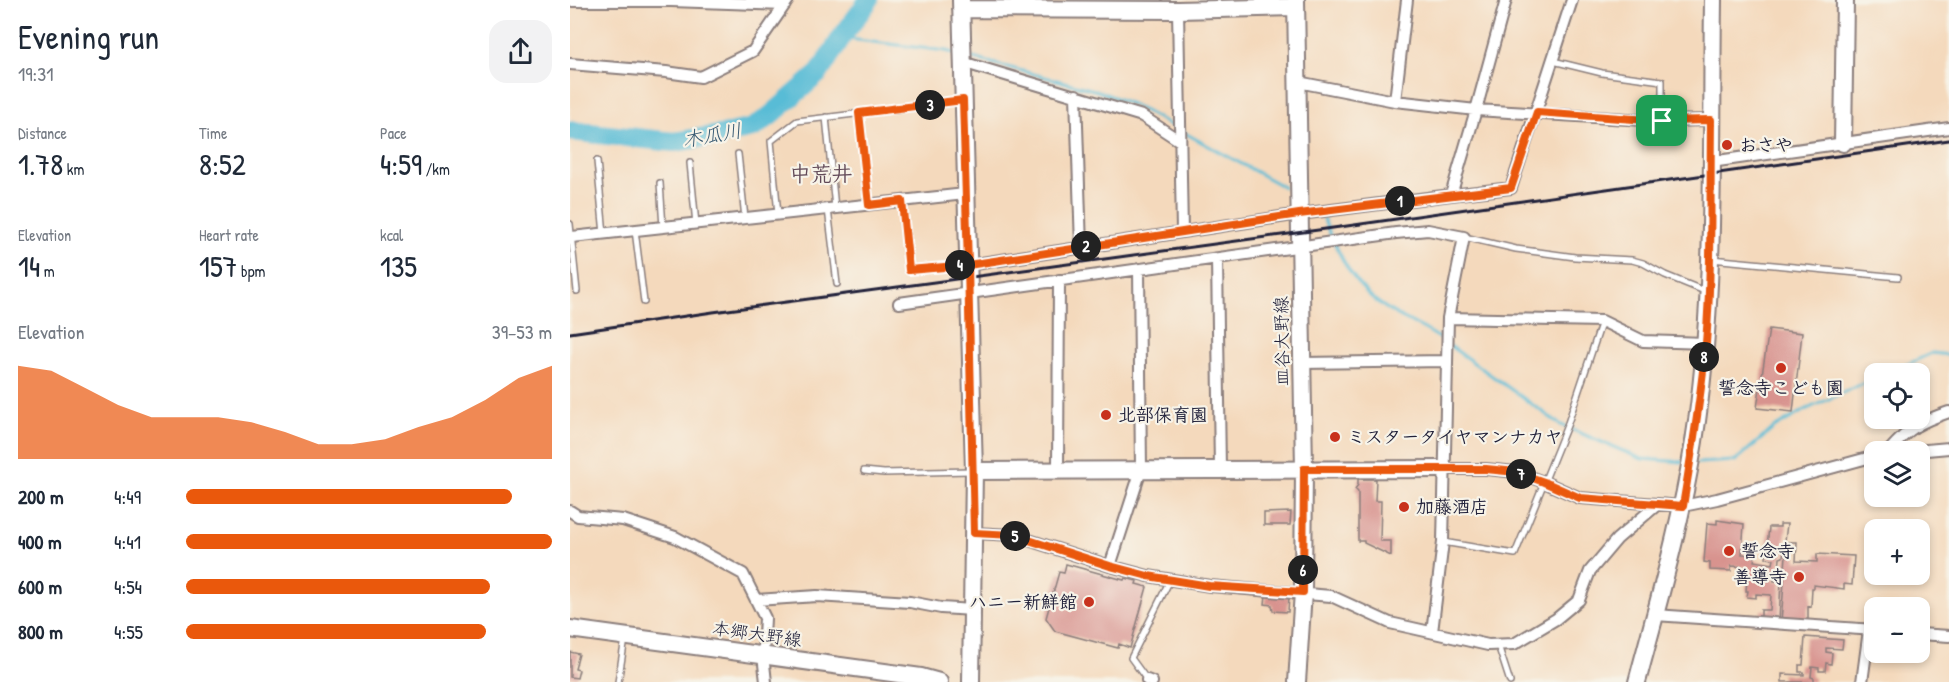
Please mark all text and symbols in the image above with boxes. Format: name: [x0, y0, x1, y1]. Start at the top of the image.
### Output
text: Evening run: [18, 15, 159, 59]
button: share: [489, 20, 552, 83]
text: 19:31: [18, 60, 53, 87]
pin: 3: [915, 90, 945, 120]
text: 3: [926, 94, 934, 116]
pin: [1636, 95, 1687, 146]
icon: arrive: [1645, 104, 1678, 137]
water label: 木瓜川: [680, 116, 744, 153]
text: Distance: [18, 122, 67, 144]
text: Time: [199, 122, 227, 144]
text: Pace: [380, 122, 407, 144]
place label: おさや: [1739, 132, 1793, 157]
marker: おさや: [1720, 138, 1734, 152]
text: 1.78: [18, 144, 63, 184]
text: 8:52: [199, 144, 246, 184]
text: 4:59: [380, 144, 422, 184]
text: km: [63, 158, 84, 180]
text: /km: [422, 158, 450, 180]
district label: 中荒井: [790, 159, 853, 188]
pin: 1: [1385, 186, 1415, 216]
text: 1: [1397, 190, 1403, 212]
text: Elevation: [18, 224, 71, 246]
text: Heart rate: [199, 224, 259, 246]
text: kcal: [380, 224, 403, 246]
pin: 2: [1071, 231, 1101, 261]
text: 2: [1082, 235, 1090, 257]
text: 14: [18, 246, 40, 286]
text: 157: [199, 246, 237, 286]
text: 135: [380, 246, 417, 286]
pin: 4: [945, 250, 975, 280]
text: 4: [957, 254, 963, 276]
text: m: [40, 260, 55, 282]
text: bpm: [237, 260, 265, 282]
street label: 皿谷大野線: [1268, 296, 1295, 386]
text: Elevation: [18, 318, 84, 345]
text: 39–53 m: [492, 318, 552, 345]
pin: 8: [1689, 342, 1719, 372]
text: 8: [1701, 346, 1707, 368]
marker: 誓念寺こども園: [1774, 361, 1788, 375]
map controls: [1864, 363, 1930, 663]
button: locate: [1864, 363, 1930, 429]
place label: 誓念寺こども園: [1718, 375, 1844, 400]
place label: 北部保育園: [1118, 402, 1208, 427]
marker: 北部保育園: [1099, 408, 1113, 422]
place label: ミスタータイヤマンナカヤ: [1347, 424, 1563, 449]
marker: ミスタータイヤマンナカヤ: [1328, 430, 1342, 444]
button: layers: [1864, 441, 1930, 507]
pin: 7: [1506, 459, 1536, 489]
text: 7: [1517, 463, 1525, 485]
text: 200 m: [18, 483, 63, 510]
text: 4:49: [114, 483, 141, 510]
place label: 加藤酒店: [1416, 494, 1488, 519]
marker: 加藤酒店: [1397, 500, 1411, 514]
button: +: [1864, 519, 1930, 585]
pin: 5: [1000, 521, 1030, 551]
text: 5: [1012, 525, 1018, 547]
text: 400 m: [18, 528, 62, 555]
text: 4:41: [114, 528, 141, 555]
place label: 誓念寺: [1741, 538, 1795, 563]
marker: 誓念寺: [1722, 544, 1736, 558]
pin: 6: [1288, 555, 1318, 585]
text: 6: [1300, 559, 1306, 581]
place label: 善導寺: [1733, 564, 1787, 589]
marker: 善導寺: [1792, 570, 1806, 584]
text: 600 m: [18, 573, 62, 600]
text: 4:54: [114, 573, 142, 600]
place label: ハニー新鮮館: [969, 589, 1077, 614]
marker: ハニー新鮮館: [1082, 595, 1096, 609]
button: −: [1864, 597, 1930, 663]
street label: 本郷大野線: [711, 615, 803, 652]
text: 800 m: [18, 618, 63, 645]
text: 4:55: [114, 618, 143, 645]

